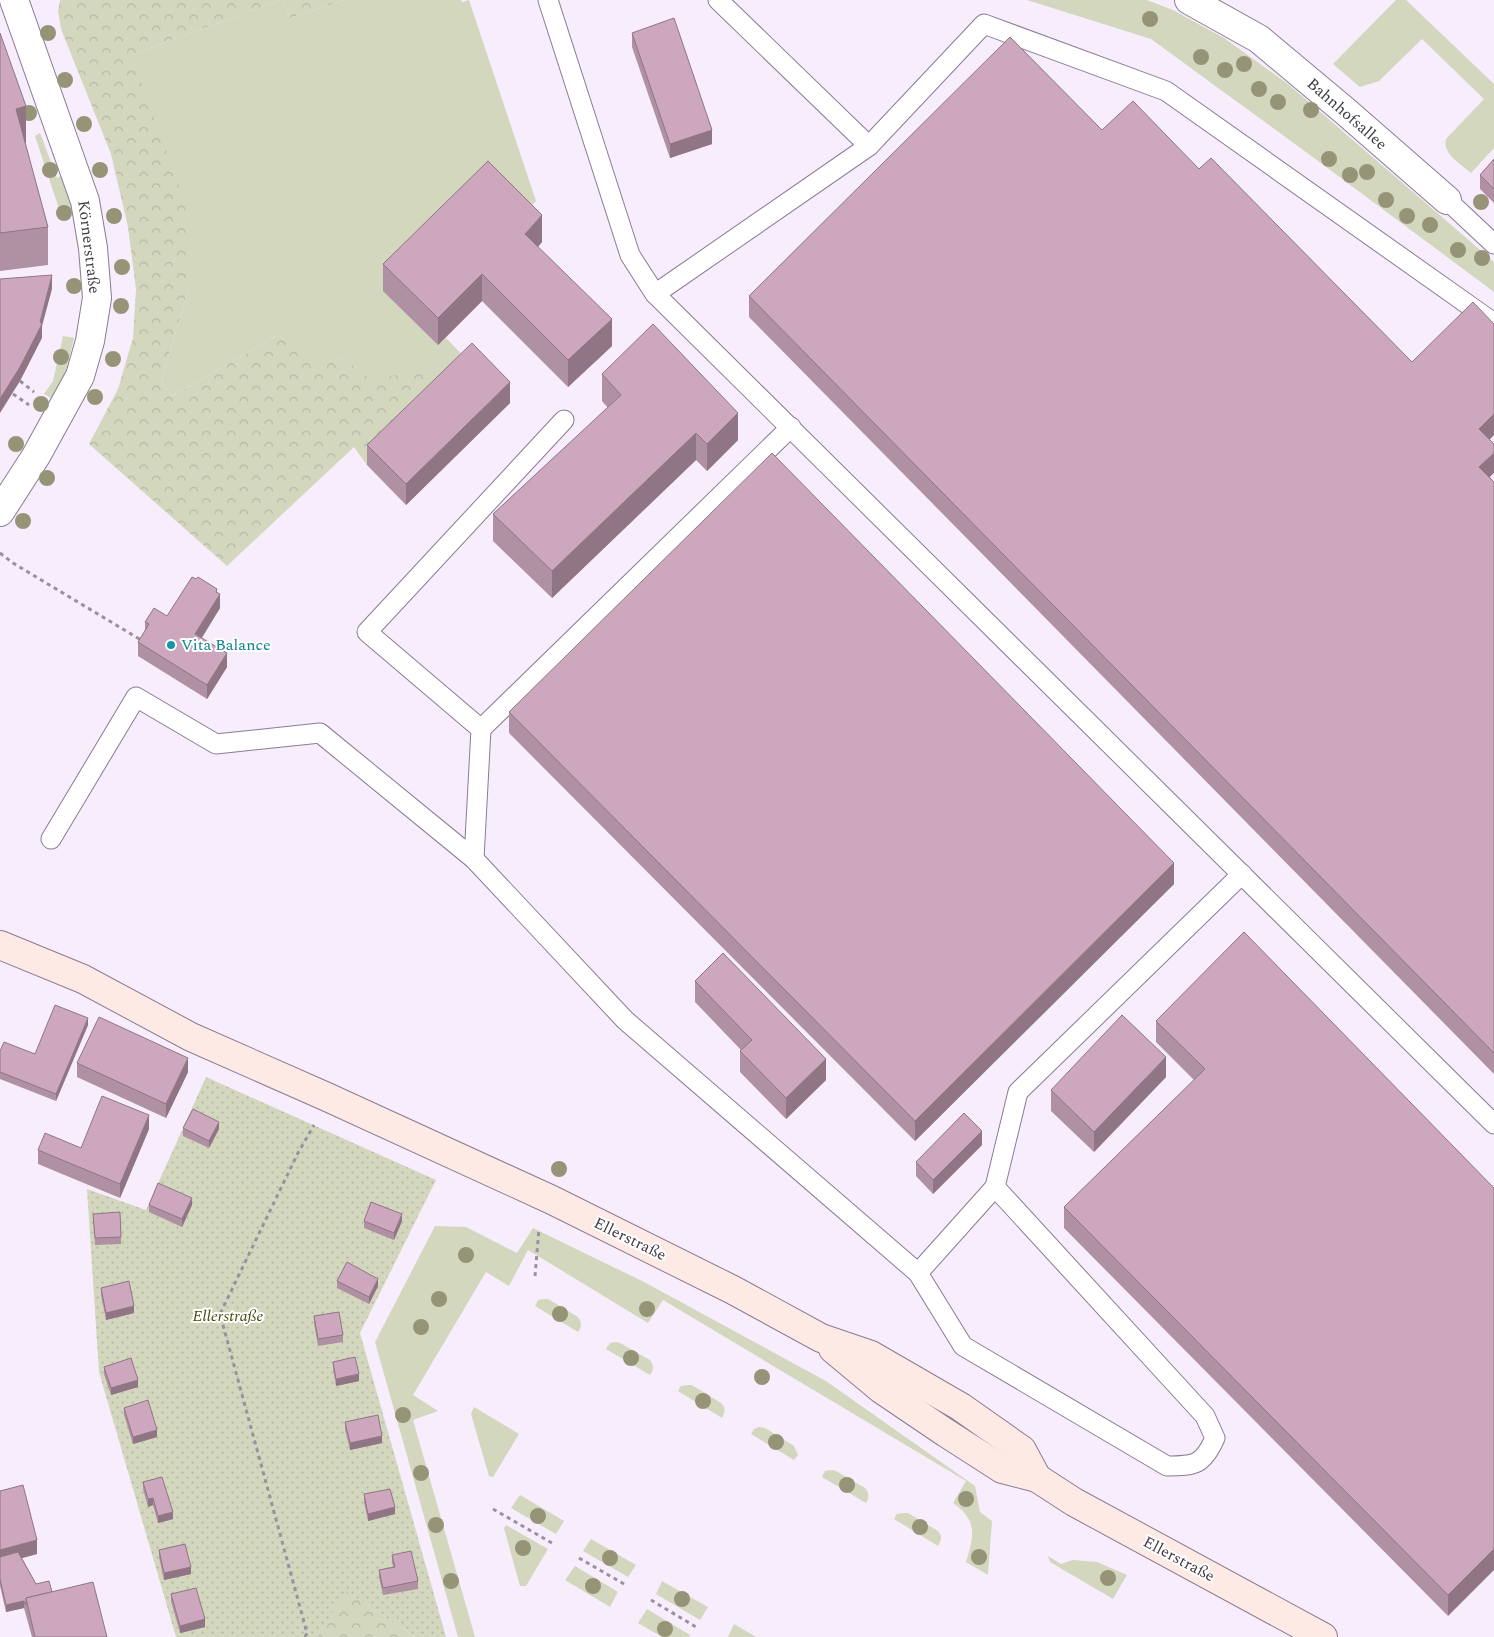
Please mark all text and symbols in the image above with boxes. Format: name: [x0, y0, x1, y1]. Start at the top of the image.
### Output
street label: Bahnhofsallee: [1301, 72, 1393, 156]
street label: Körnerstraße: [71, 199, 107, 295]
place label: Vita Balance: [181, 633, 271, 657]
marker: Vita Balance: [165, 639, 177, 651]
street label: Ellerstraße: [590, 1211, 670, 1267]
park label: Ellerstraße: [193, 1304, 263, 1328]
street label: Ellerstraße: [1139, 1530, 1219, 1588]

